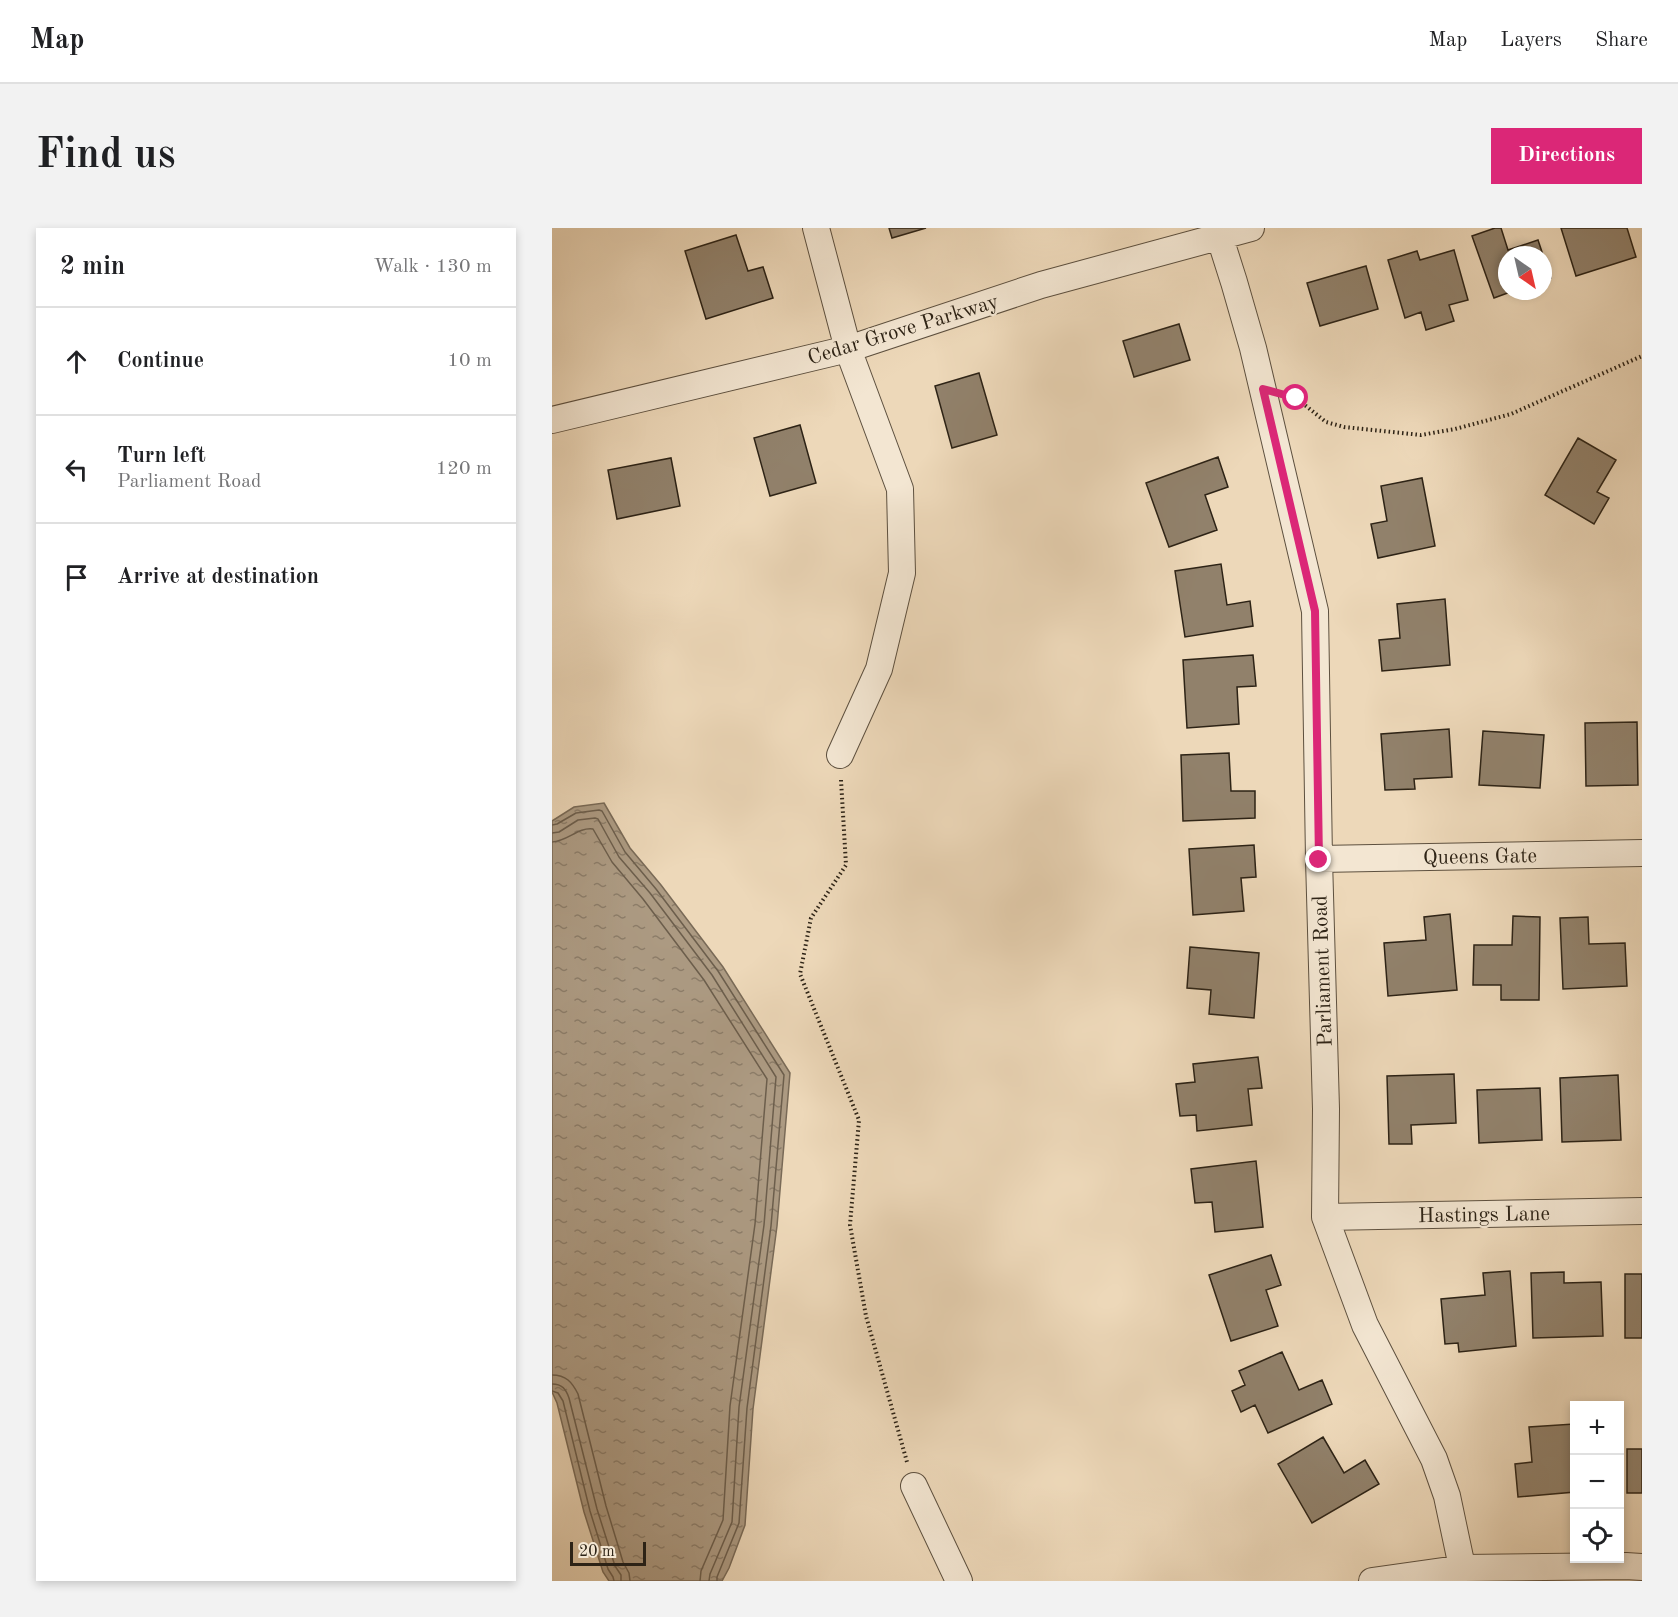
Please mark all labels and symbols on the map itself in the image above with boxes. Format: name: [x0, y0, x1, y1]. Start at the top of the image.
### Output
north arrow: [1498, 246, 1552, 300]
street label: Cedar Grove Parkway: [805, 291, 1001, 370]
route start: [1282, 384, 1308, 410]
route end: [1305, 846, 1331, 872]
street label: Queens Gate: [1423, 846, 1537, 869]
street label: Parliament Road: [1310, 895, 1337, 1047]
street label: Hastings Lane: [1418, 1204, 1550, 1227]
scale bar: [570, 1539, 646, 1566]

